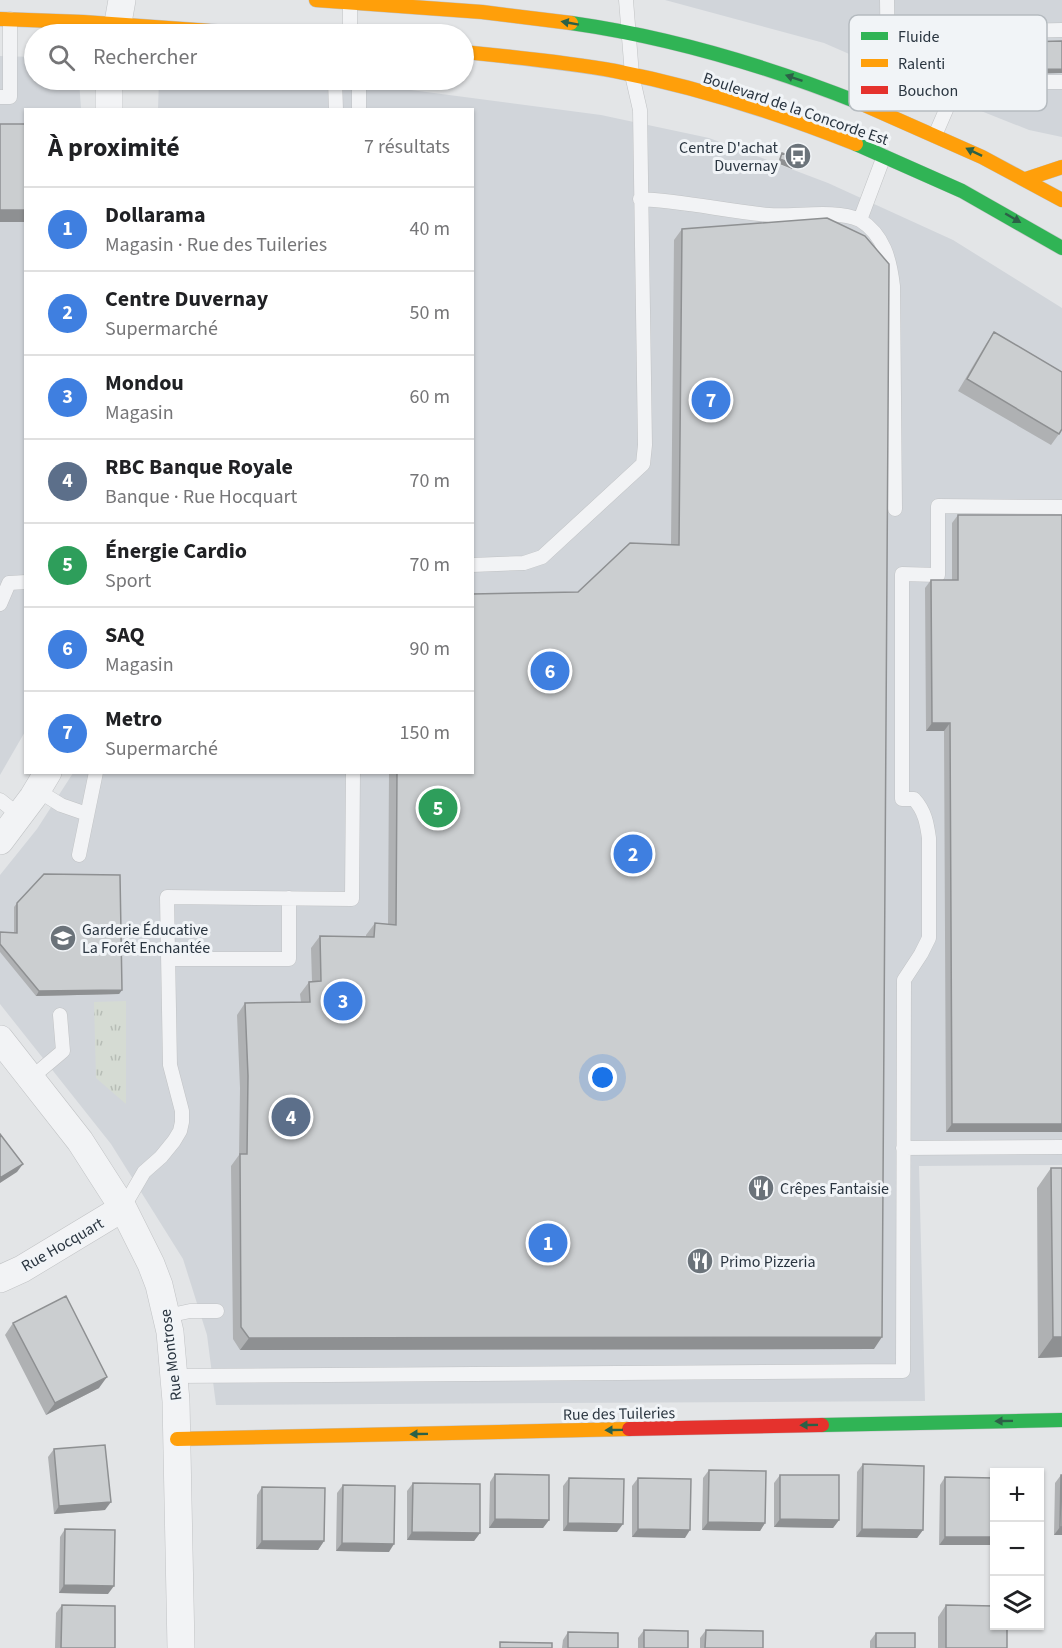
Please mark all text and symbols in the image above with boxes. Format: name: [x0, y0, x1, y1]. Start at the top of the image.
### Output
legend: [849, 15, 1047, 111]
one-way arrow: [560, 18, 579, 27]
search box: [24, 24, 474, 90]
text: Fluide: [898, 26, 940, 48]
icon: search: [45, 41, 78, 74]
text: Rechercher: [93, 41, 197, 73]
text: Ralenti: [898, 53, 945, 75]
street label: Boulevard de la Concorde Est: [700, 67, 892, 151]
one-way arrow: [785, 73, 803, 83]
text: Bouchon: [898, 80, 958, 102]
text: À proximité: [48, 129, 180, 166]
text: 7 résultats: [364, 133, 450, 161]
place label: Centre D'achat Duvernay: [679, 137, 779, 177]
bus stop icon: Centre D'achat Duvernay: [783, 141, 813, 171]
one-way arrow: [966, 147, 983, 156]
text: Dollarama: [105, 199, 206, 231]
one-way arrow: [1004, 213, 1021, 223]
text: 1: [62, 215, 73, 243]
text: 40 m: [410, 215, 450, 243]
text: Magasin · Rue des Tuileries: [105, 231, 327, 259]
text: Centre Duvernay: [105, 283, 268, 315]
text: 2: [62, 299, 73, 327]
text: 50 m: [410, 299, 450, 327]
text: Supermarché: [105, 315, 218, 343]
text: Mondou: [105, 367, 184, 399]
pin: 7: [692, 378, 730, 422]
text: 3: [62, 383, 73, 411]
text: 60 m: [410, 383, 450, 411]
text: Magasin: [105, 399, 174, 427]
text: RBC Banque Royale: [105, 451, 293, 483]
text: 4: [62, 467, 73, 495]
text: 70 m: [410, 467, 450, 495]
text: Banque · Rue Hocquart: [105, 483, 297, 511]
text: Énergie Cardio: [105, 535, 247, 567]
text: 5: [62, 551, 73, 579]
text: 70 m: [410, 551, 450, 579]
text: Sport: [105, 567, 151, 595]
text: SAQ: [105, 619, 145, 651]
text: 6: [62, 635, 73, 663]
text: 90 m: [410, 635, 450, 663]
pin: 6: [530, 648, 570, 694]
text: Magasin: [105, 651, 174, 679]
text: Metro: [105, 703, 162, 735]
text: 7: [62, 719, 73, 747]
text: 150 m: [400, 719, 450, 747]
text: Supermarché: [105, 735, 218, 763]
pin: 5: [418, 786, 458, 830]
pin: 2: [614, 832, 652, 876]
place label: Garderie Éducative La Forêt Enchantée: [82, 919, 210, 959]
school or university icon: Garderie Éducative La Forêt Enchantée: [48, 923, 78, 953]
pin: 3: [324, 978, 362, 1024]
your location: [588, 1063, 617, 1092]
pin: 4: [272, 1094, 310, 1140]
restaurant icon: Crêpes Fantaisie: [746, 1173, 776, 1203]
place label: Crêpes Fantaisie: [780, 1178, 889, 1200]
street label: Rue Hocquart: [17, 1212, 108, 1277]
pin: 1: [528, 1220, 568, 1266]
restaurant icon: Primo Pizzeria: [685, 1246, 715, 1276]
place label: Primo Pizzeria: [720, 1251, 816, 1273]
street label: Rue Montrose: [154, 1308, 188, 1402]
street label: Rue des Tuileries: [563, 1402, 676, 1426]
one-way arrow: [994, 1416, 1013, 1426]
one-way arrow: [799, 1421, 818, 1430]
one-way arrow: [604, 1425, 623, 1434]
one-way arrow: [409, 1429, 428, 1439]
map controls: [990, 1468, 1044, 1630]
button: +: [990, 1468, 1044, 1522]
button: −: [990, 1522, 1044, 1576]
button: layers: [990, 1576, 1044, 1630]

